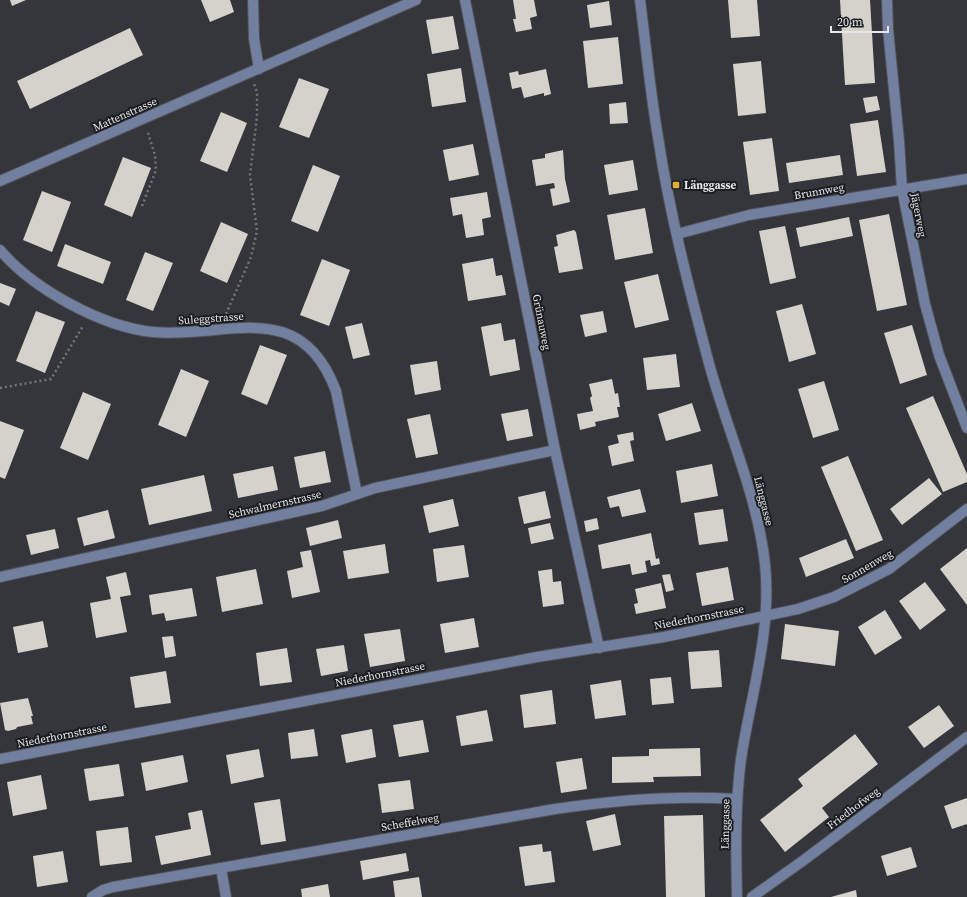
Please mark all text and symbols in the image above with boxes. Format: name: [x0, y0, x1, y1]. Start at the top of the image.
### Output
scale bar: [831, 8, 888, 34]
text: 20 m: [837, 14, 863, 30]
street label: Mattenstrasse: [91, 94, 160, 135]
place label: Länggasse: [684, 178, 736, 193]
marker: Länggasse: [671, 180, 681, 190]
street label: Brunnweg: [793, 180, 846, 203]
street label: Jägerweg: [907, 191, 930, 239]
street label: Grünauweg: [529, 293, 554, 352]
street label: Suleggstrasse: [178, 309, 245, 328]
street label: Länggasse: [750, 475, 777, 528]
street label: Schwalmernstrasse: [227, 486, 323, 522]
street label: Sonnenweg: [839, 546, 896, 587]
street label: Niederhornstrasse: [653, 601, 746, 634]
street label: Niederhornstrasse: [334, 658, 427, 691]
street label: Niederhornstrasse: [16, 719, 109, 752]
street label: Friedhofweg: [824, 784, 883, 833]
street label: Länggasse: [718, 798, 733, 849]
street label: Scheffelweg: [380, 810, 440, 835]

